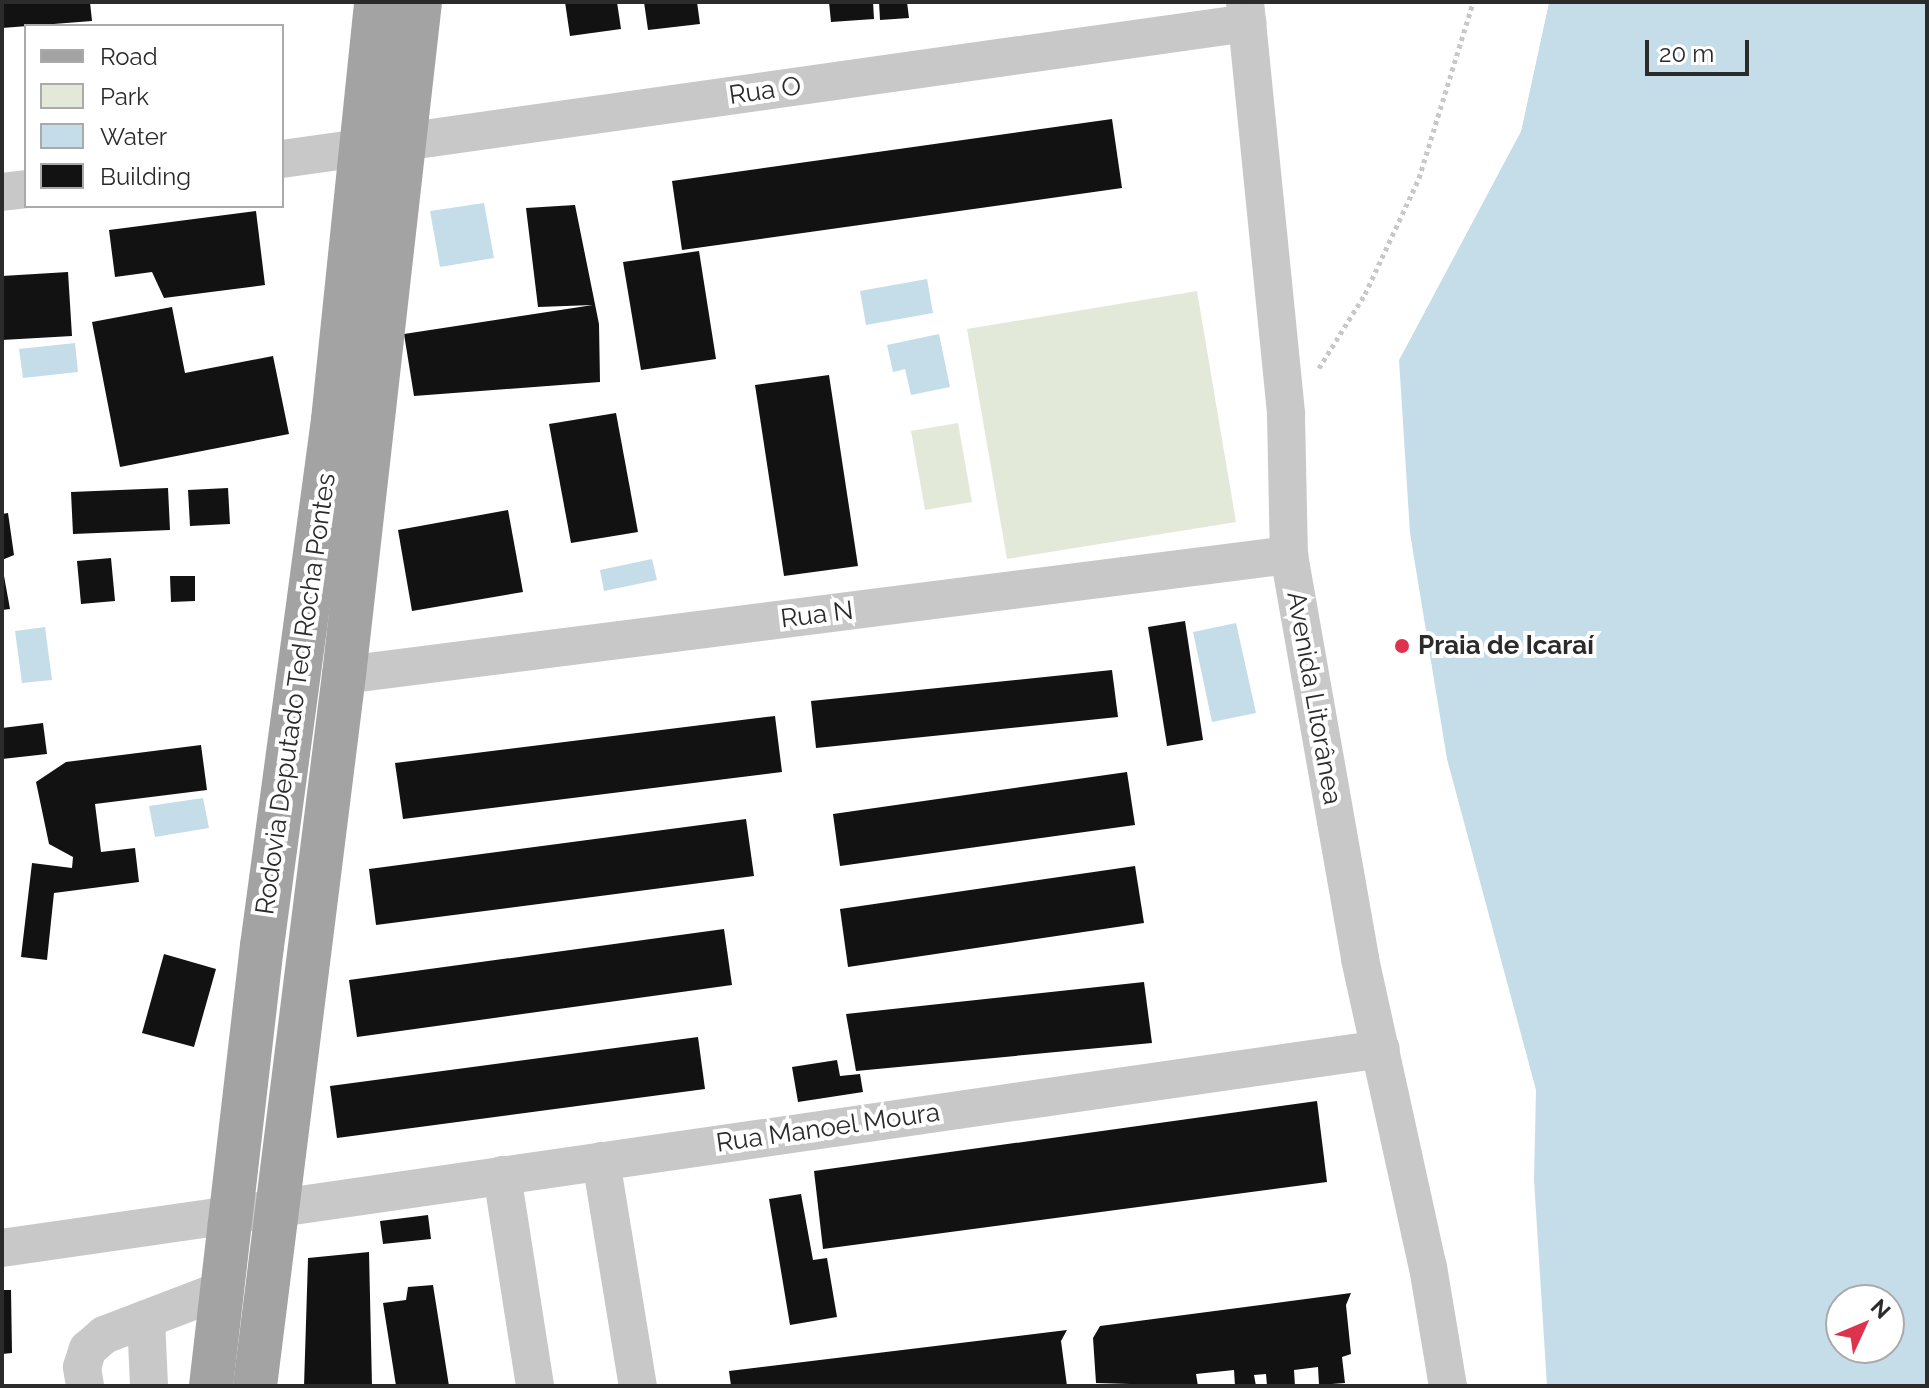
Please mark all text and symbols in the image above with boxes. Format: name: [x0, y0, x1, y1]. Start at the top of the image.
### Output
legend: [24, 24, 284, 208]
scale bar: [1649, 24, 1753, 74]
text: 20 m: [1659, 39, 1714, 68]
text: Road: [100, 42, 158, 71]
street label: Rua O: [727, 71, 803, 111]
text: Park: [100, 82, 149, 111]
text: Water: [100, 122, 167, 151]
text: Building: [100, 162, 191, 191]
street label: Rodovia Deputado Ted Rocha Pontes: [250, 471, 342, 917]
street label: Avenida Litorânea: [1280, 589, 1348, 807]
street label: Rua N: [779, 595, 855, 635]
place label: Praia de Icaraí: [1418, 630, 1594, 662]
marker: Praia de Icaraí: [1393, 637, 1411, 655]
street label: Rua Manoel Moura: [714, 1097, 942, 1159]
north arrow: [1825, 1284, 1905, 1364]
text: N: [1866, 1294, 1896, 1324]

